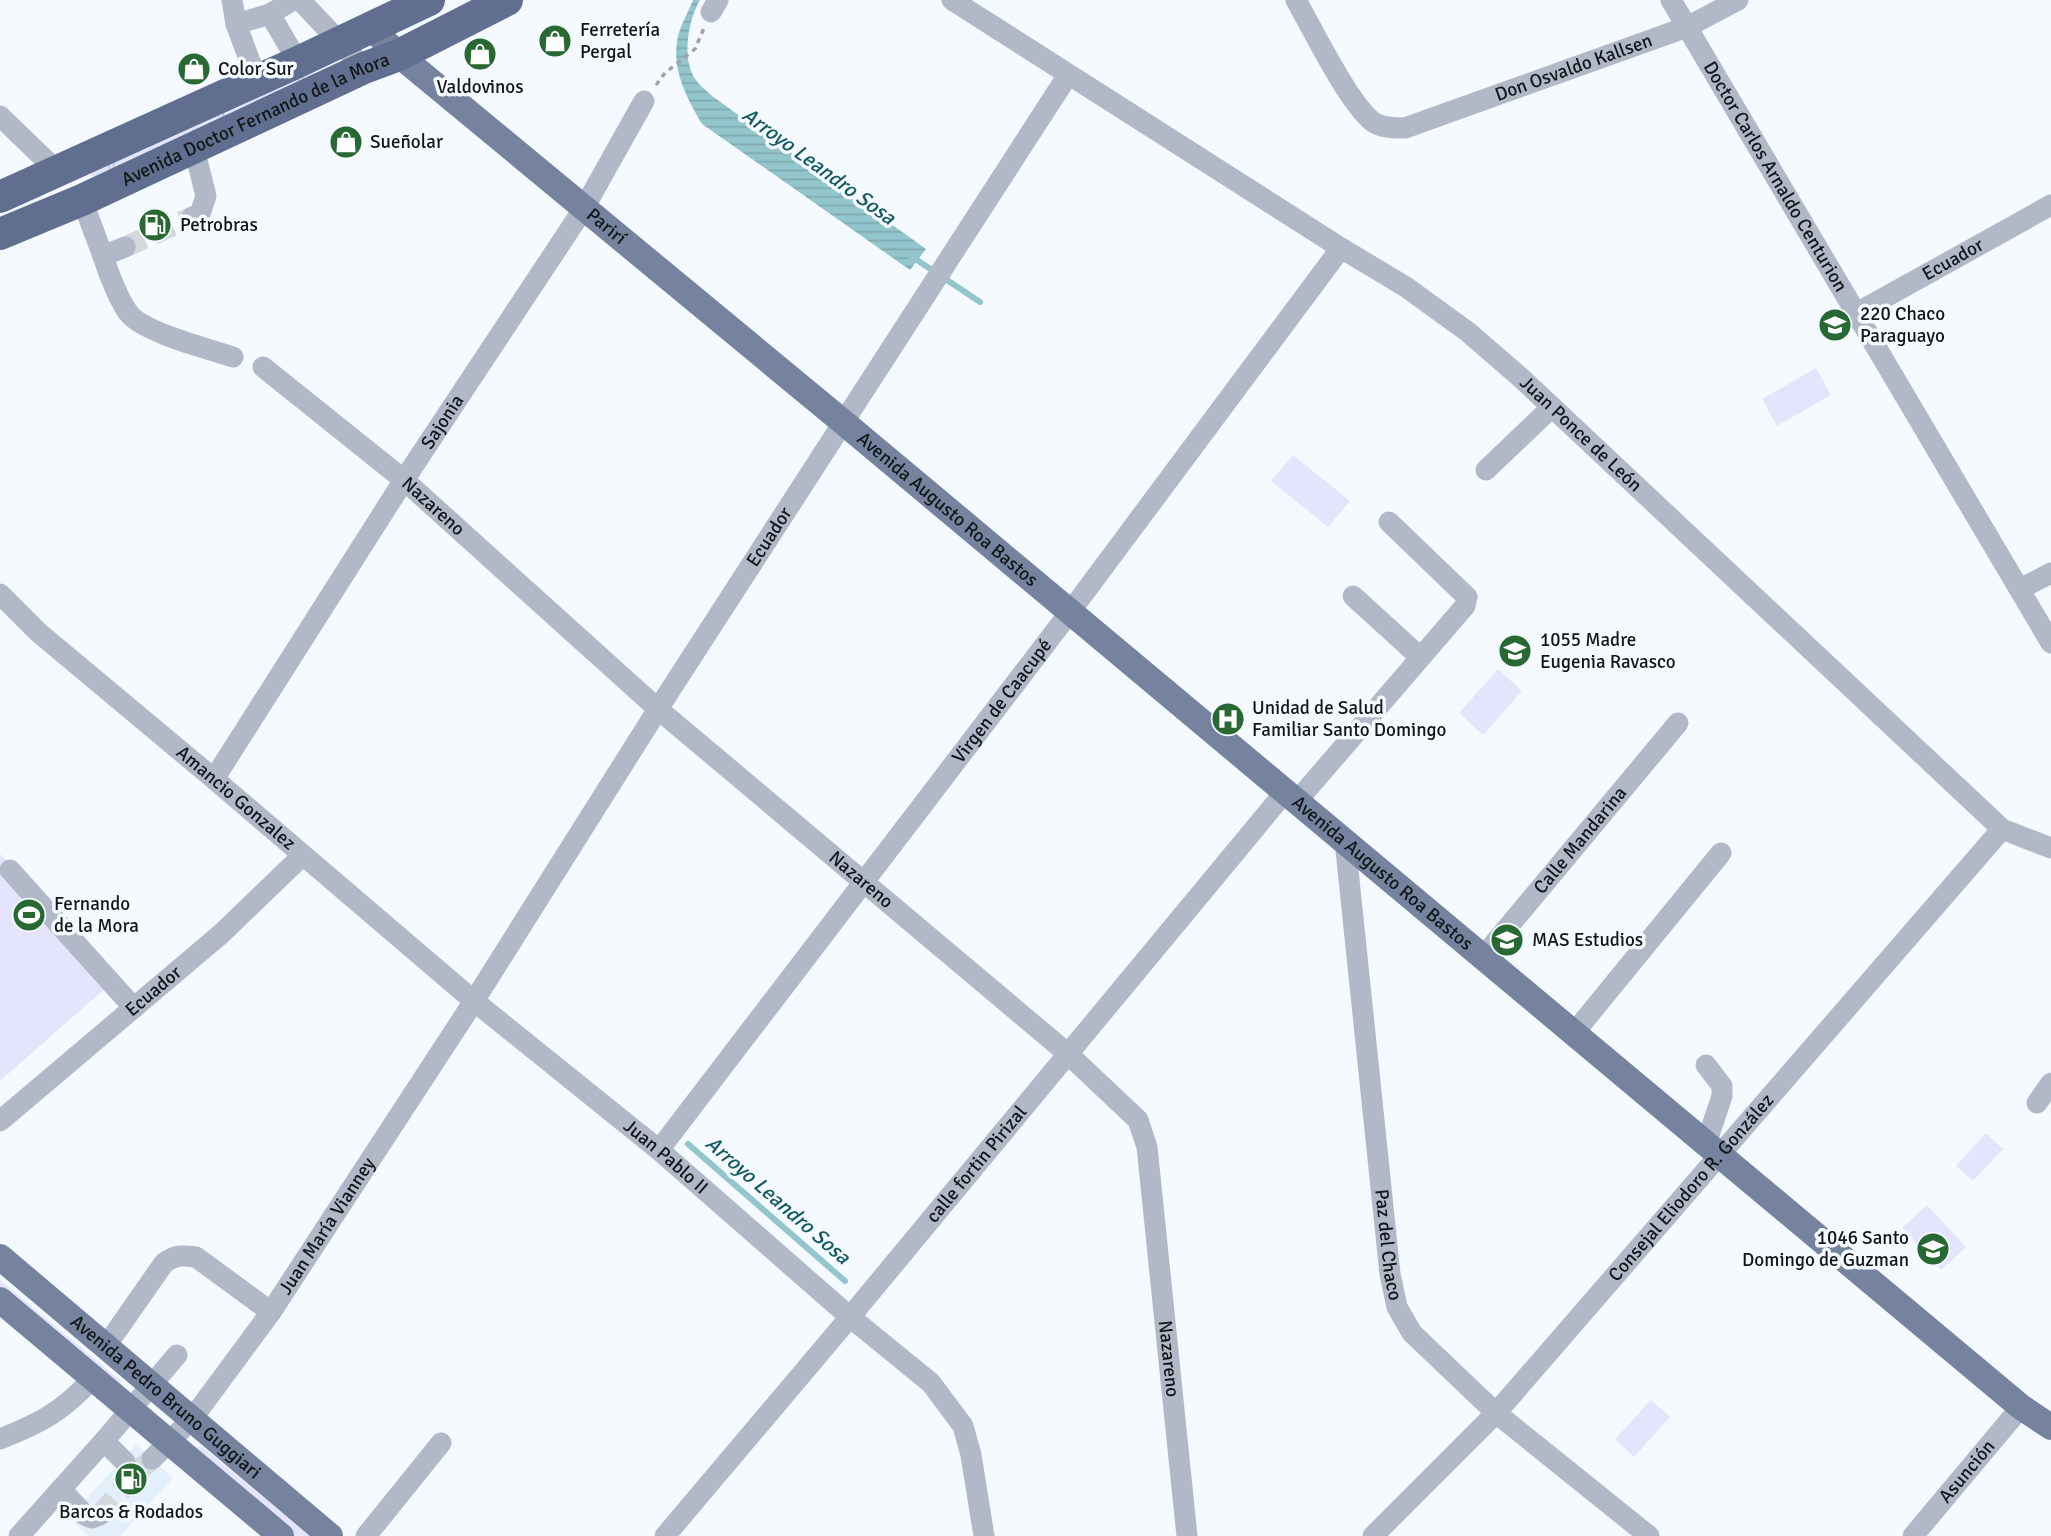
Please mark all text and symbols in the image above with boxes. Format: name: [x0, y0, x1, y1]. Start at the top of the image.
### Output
place label: Ferretería Pergal: [580, 18, 660, 64]
shop icon: Ferretería Pergal: [536, 22, 574, 60]
street label: Don Osvaldo Kallsen: [1492, 28, 1656, 107]
shop icon: Valdovinos: [461, 35, 499, 73]
street label: Avenida Doctor Fernando de la Mora: [118, 48, 393, 192]
shop icon: Color Sur: [175, 50, 213, 88]
place label: Color Sur: [218, 57, 294, 81]
street label: Doctor Carlos Arnaldo Centurion: [1698, 57, 1853, 296]
place label: Valdovinos: [436, 75, 524, 99]
water label: Arroyo Leandro Sosa: [737, 102, 902, 231]
shop icon: Sueñolar: [327, 123, 365, 161]
place label: Sueñolar: [370, 130, 443, 154]
street label: Parirí: [581, 203, 632, 251]
fuel station icon: Petrobras: [136, 206, 174, 244]
place label: Petrobras: [180, 213, 258, 237]
street label: Ecuador: [1918, 233, 1988, 286]
place label: 220 Chaco Paraguayo: [1860, 302, 1945, 348]
school or university icon: 220 Chaco Paraguayo: [1816, 306, 1854, 344]
street label: Juan Ponce de León: [1515, 371, 1647, 497]
street label: Sajonia: [416, 390, 469, 454]
street label: Avenida Augusto Roa Bastos: [852, 427, 1043, 592]
street label: Nazareno: [397, 472, 470, 541]
street label: Ecuador: [741, 503, 797, 571]
place label: 1055 Madre Eugenia Ravasco: [1540, 628, 1676, 674]
school or university icon: 1055 Madre Eugenia Ravasco: [1496, 632, 1534, 670]
street label: Virgen de Caacupé: [947, 634, 1057, 768]
place label: Unidad de Salud Familiar Santo Domingo: [1252, 696, 1447, 742]
hospital icon: Unidad de Salud Familiar Santo Domingo: [1209, 700, 1247, 738]
street label: Amancio Gonzalez: [171, 741, 301, 855]
street label: Calle Mandarina: [1529, 781, 1632, 899]
street label: Avenida Augusto Roa Bastos: [1287, 790, 1478, 956]
street label: Nazareno: [824, 846, 898, 914]
place label: Fernando de la Mora: [54, 892, 139, 938]
sports icon: Fernando de la Mora: [10, 896, 48, 934]
school or university icon: MAS Estudios: [1488, 921, 1526, 959]
place label: MAS Estudios: [1532, 928, 1643, 952]
street label: Ecuador: [120, 961, 187, 1022]
street label: Consejal Eliodoro R. González: [1603, 1089, 1779, 1287]
street label: calle fortin Pirizal: [921, 1101, 1032, 1228]
street label: Juan Pablo II: [618, 1114, 713, 1199]
water label: Arroyo Leandro Sosa: [700, 1130, 857, 1271]
street label: Juan María Vianney: [273, 1153, 381, 1299]
street label: Paz del Chaco: [1369, 1188, 1407, 1303]
place label: 1046 Santo Domingo de Guzman: [1742, 1226, 1909, 1272]
school or university icon: 1046 Santo Domingo de Guzman: [1914, 1230, 1952, 1268]
street label: Avenida Pedro Bruno Guggiari: [65, 1310, 266, 1484]
street label: Nazareno: [1153, 1319, 1185, 1398]
street label: Asunción: [1934, 1435, 2000, 1508]
fuel station icon: Barcos & Rodados: [112, 1460, 150, 1498]
place label: Barcos & Rodados: [59, 1500, 203, 1524]

